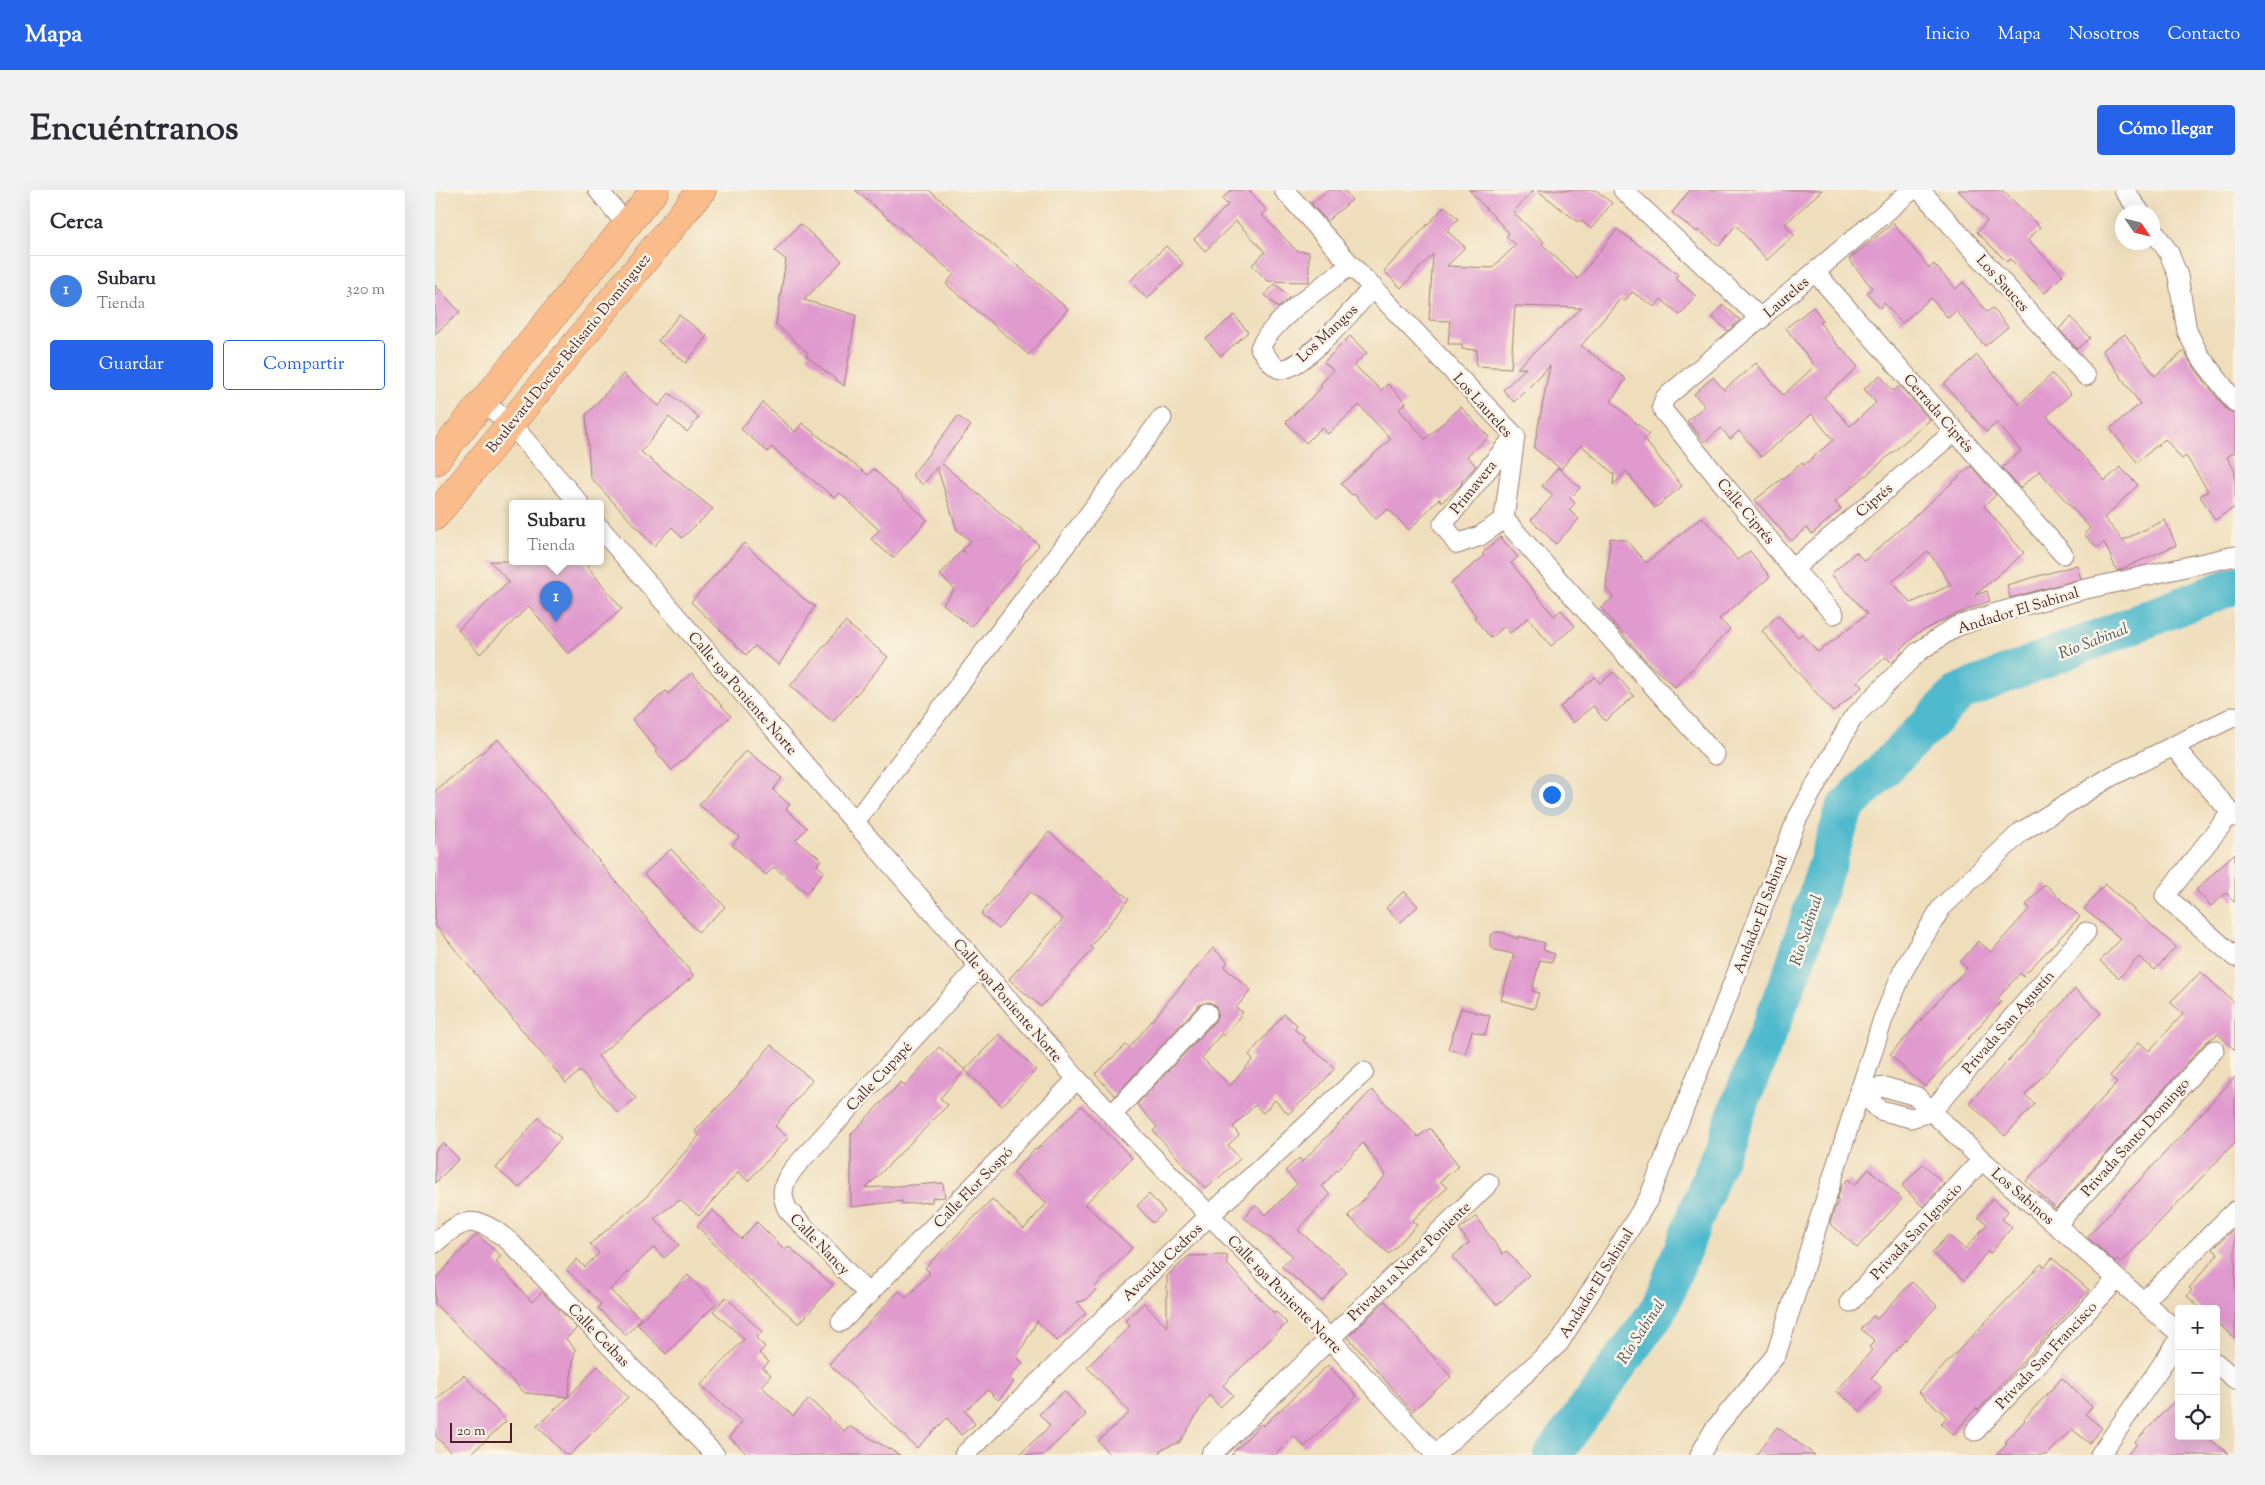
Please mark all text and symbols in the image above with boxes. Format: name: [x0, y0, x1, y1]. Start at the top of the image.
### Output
text: Mapa: [25, 18, 82, 52]
text: Inicio: [1925, 22, 1970, 48]
text: Mapa: [1998, 22, 2041, 48]
text: Nosotros: [2069, 22, 2139, 48]
text: Contacto: [2167, 22, 2240, 48]
text: Encuéntranos: [30, 105, 239, 156]
button: Cómo llegar: [2097, 105, 2235, 155]
north arrow: [2115, 205, 2160, 250]
text: Cerca: [50, 208, 103, 238]
street label: Boulevard Doctor Belisario Domínguez: [482, 250, 656, 458]
street label: Los Sauces: [1971, 251, 2033, 317]
text: Subaru: [97, 266, 156, 293]
street label: Laureles: [1760, 272, 1814, 324]
text: 1: [63, 279, 69, 302]
text: 320 m: [346, 279, 385, 302]
text: Tienda: [97, 293, 145, 316]
street label: Los Mangos: [1293, 300, 1363, 368]
button: Guardar: [50, 340, 213, 390]
button: Compartir: [223, 340, 385, 390]
street label: Los Laureles: [1447, 369, 1517, 443]
street label: Cerrada Ciprés: [1898, 370, 1978, 458]
street label: Primavera: [1446, 456, 1503, 519]
street label: Calle Ciprés: [1711, 475, 1779, 549]
street label: Ciprés: [1852, 479, 1898, 523]
popup: [509, 500, 604, 565]
text: Subaru: [527, 508, 586, 535]
text: Tienda: [527, 535, 575, 558]
pin: 1: [540, 581, 572, 622]
street label: Andador El Sabinal: [1955, 583, 2082, 640]
water label: Río Sabinal: [2056, 619, 2132, 666]
street label: Calle 19a Poniente Norte: [682, 628, 801, 760]
your location: [1539, 782, 1565, 808]
street label: Andador El Sabinal: [1729, 852, 1794, 977]
water label: Río Sabinal: [1785, 892, 1830, 969]
street label: Calle 19a Poniente Norte: [947, 935, 1066, 1067]
street label: Privada San Agustín: [1958, 967, 2060, 1079]
street label: Calle Cupapé: [842, 1038, 918, 1116]
street label: Privada Santo Domingo: [2077, 1074, 2195, 1202]
street label: Calle Flor Sospó: [930, 1143, 1019, 1234]
street label: Los Sabinos: [1986, 1164, 2058, 1230]
street label: Privada San Ignacio: [1866, 1179, 1968, 1285]
street label: Privada 1a Norte Poniente: [1344, 1197, 1476, 1327]
street label: Calle Nancy: [784, 1209, 854, 1281]
street label: Avenida Cedros: [1118, 1219, 1208, 1307]
street label: Andador El Sabinal: [1555, 1225, 1640, 1343]
street label: Calle 19a Poniente Norte: [1222, 1231, 1346, 1359]
water label: Río Sabinal: [1613, 1295, 1672, 1369]
street label: Privada San Francisco: [1992, 1298, 2103, 1415]
street label: Calle Ceibas: [562, 1300, 634, 1373]
map controls: [2175, 1305, 2220, 1440]
button: +: [2175, 1305, 2220, 1350]
button: −: [2175, 1350, 2220, 1395]
button: locate: [2175, 1395, 2220, 1440]
scale bar: [450, 1420, 513, 1443]
text: 20 m: [457, 1422, 486, 1442]

